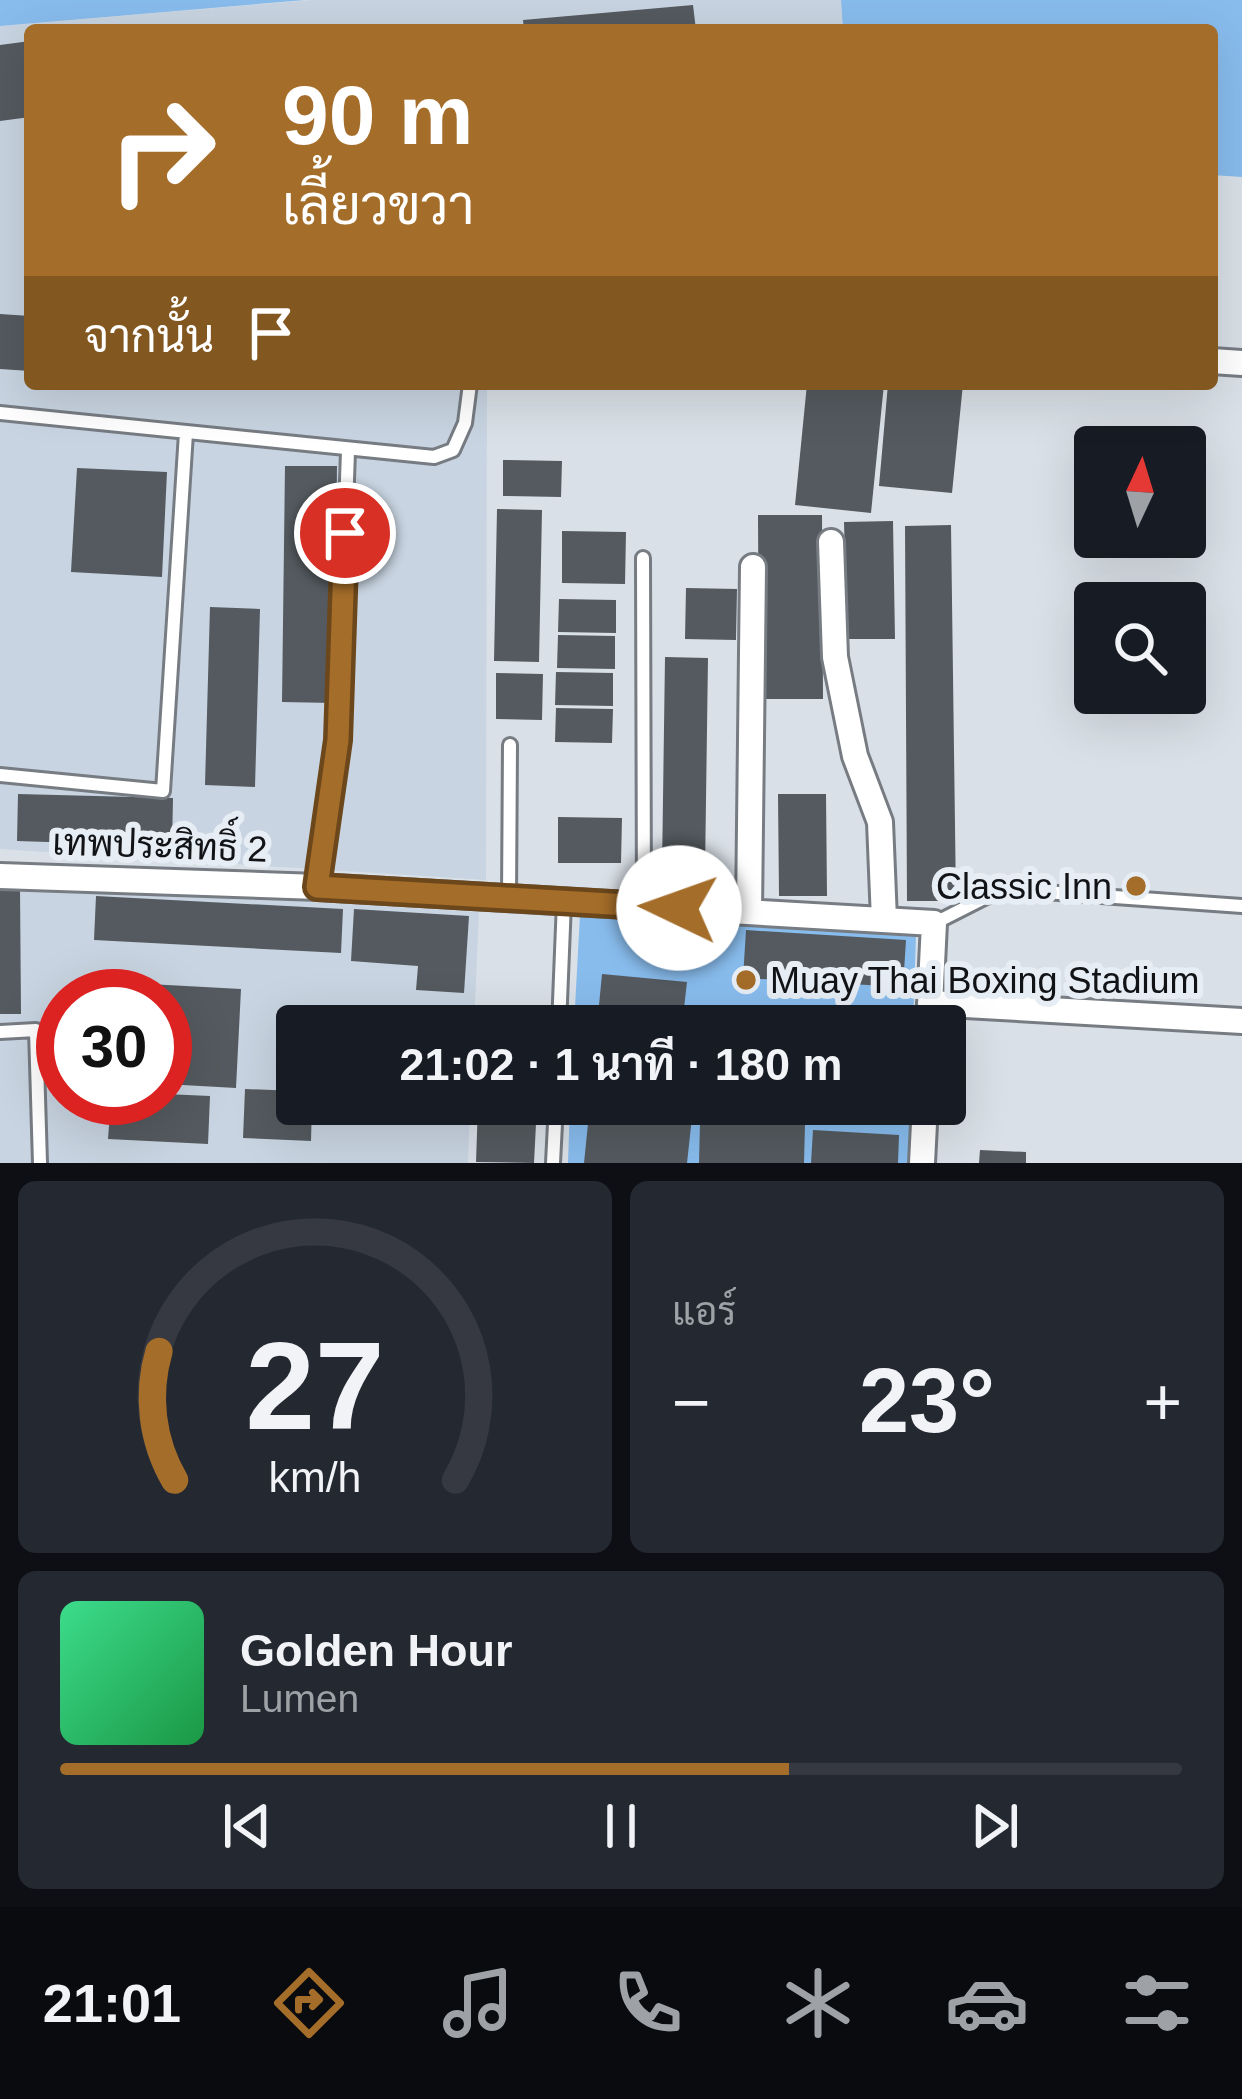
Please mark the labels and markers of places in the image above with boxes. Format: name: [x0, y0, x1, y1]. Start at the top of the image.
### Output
pin: [294, 482, 396, 584]
place label: Classic Inn: [936, 866, 1112, 907]
marker: Classic Inn: [1123, 873, 1149, 899]
place label: Muay Thai Boxing Stadium: [770, 960, 1200, 1001]
marker: Muay Thai Boxing Stadium: [733, 967, 759, 993]

